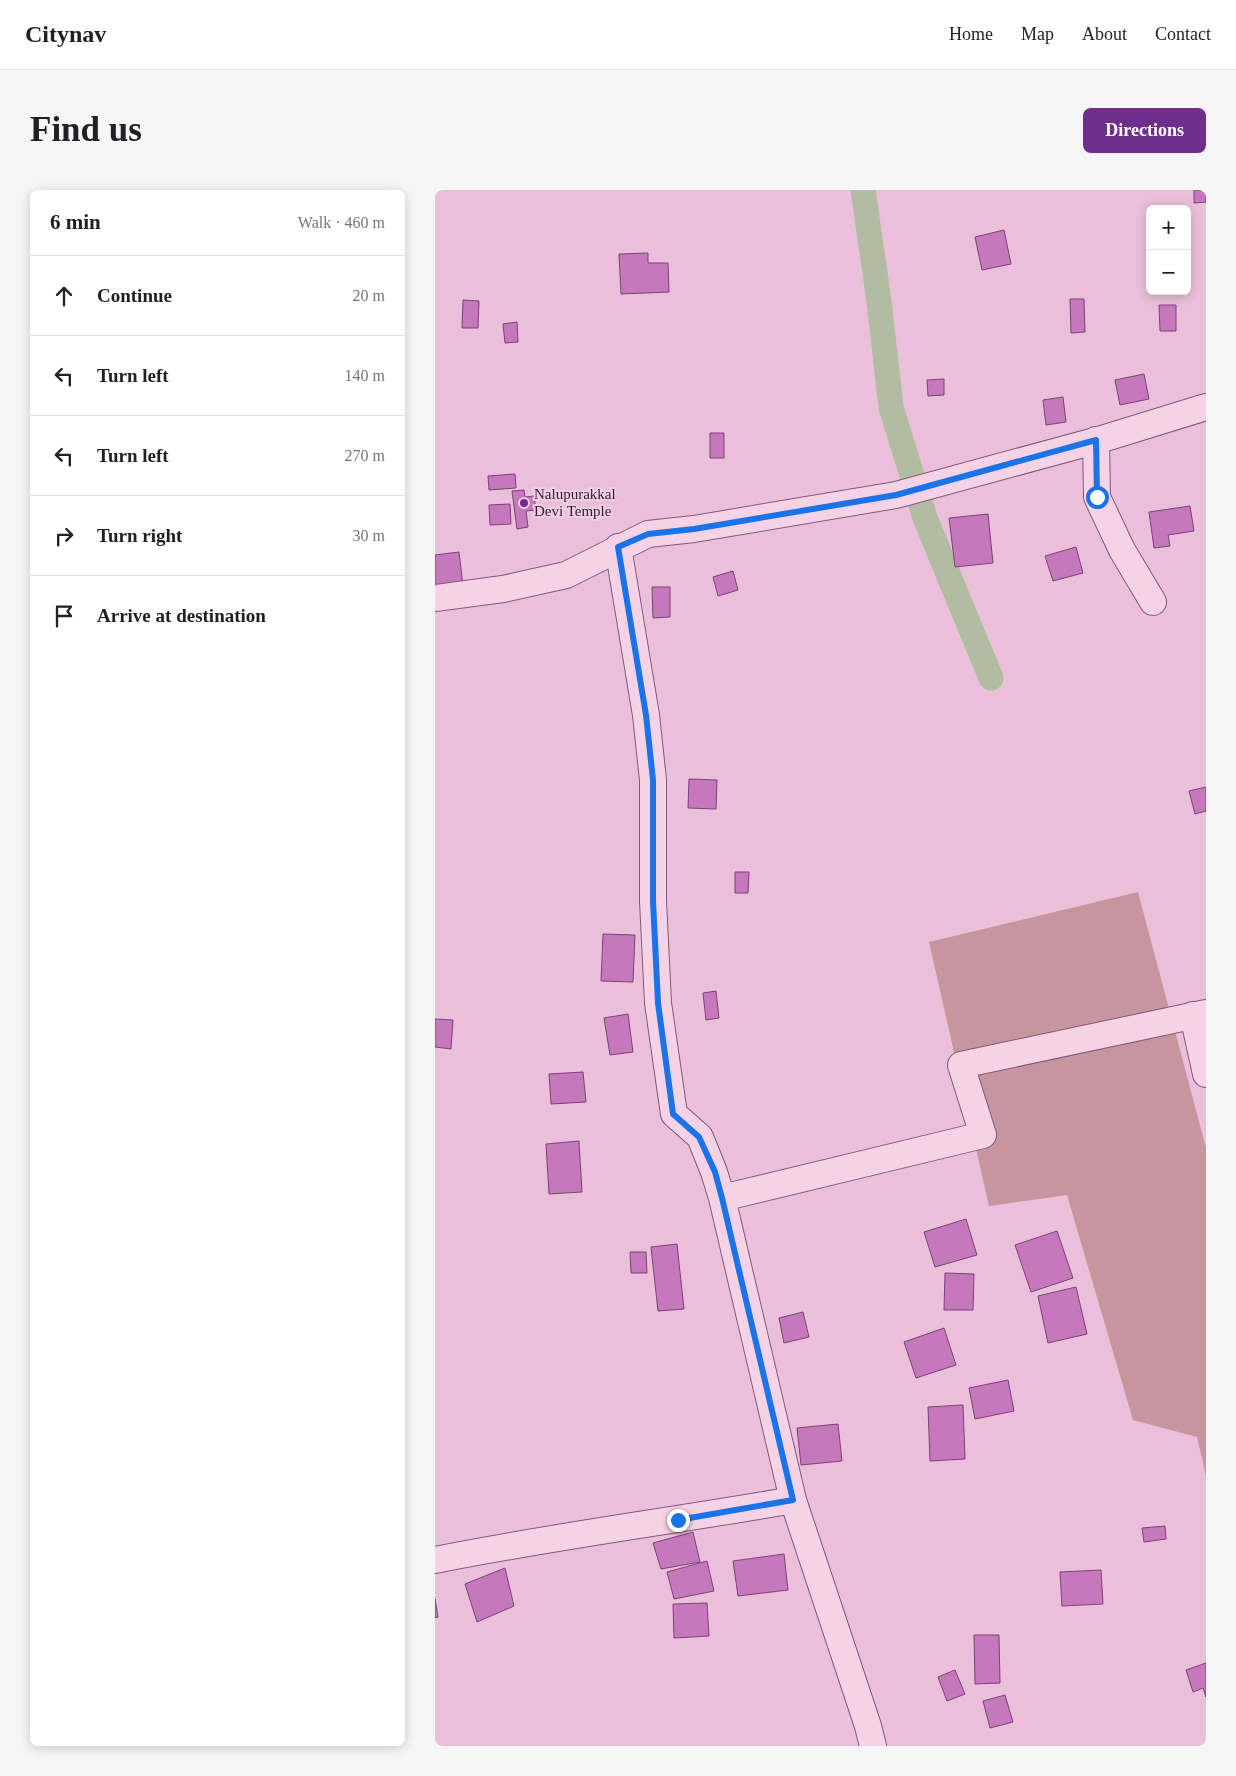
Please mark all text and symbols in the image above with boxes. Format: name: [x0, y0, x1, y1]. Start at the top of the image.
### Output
text: Citynav: [25, 21, 106, 47]
text: Home: [949, 24, 993, 44]
text: Map: [1021, 24, 1054, 44]
text: About: [1082, 24, 1127, 44]
text: Contact: [1155, 24, 1211, 44]
button: Directions: [1083, 108, 1206, 153]
text: Find us: [30, 110, 142, 149]
map controls: [1146, 205, 1191, 295]
button: +: [1146, 205, 1191, 250]
text: 6 min: [50, 210, 101, 234]
text: Walk · 460 m: [298, 214, 385, 231]
button: −: [1146, 250, 1191, 295]
icon: ahead: [50, 282, 78, 310]
text: Continue: [97, 285, 172, 306]
text: 20 m: [353, 287, 385, 304]
icon: left: [50, 362, 78, 390]
text: Turn left: [97, 365, 169, 386]
text: 140 m: [345, 367, 385, 384]
icon: left: [50, 442, 78, 470]
text: Turn left: [97, 445, 169, 466]
text: 270 m: [345, 447, 385, 464]
place label: Nalupurakkal Devi Temple: [534, 486, 616, 519]
route start: [1086, 486, 1109, 509]
marker: Nalupurakkal Devi Temple: [518, 497, 530, 509]
icon: right: [50, 522, 78, 550]
text: Turn right: [97, 525, 182, 546]
text: 30 m: [353, 527, 385, 544]
icon: arrive: [50, 602, 78, 630]
text: Arrive at destination: [97, 605, 266, 626]
route end: [667, 1509, 690, 1532]

